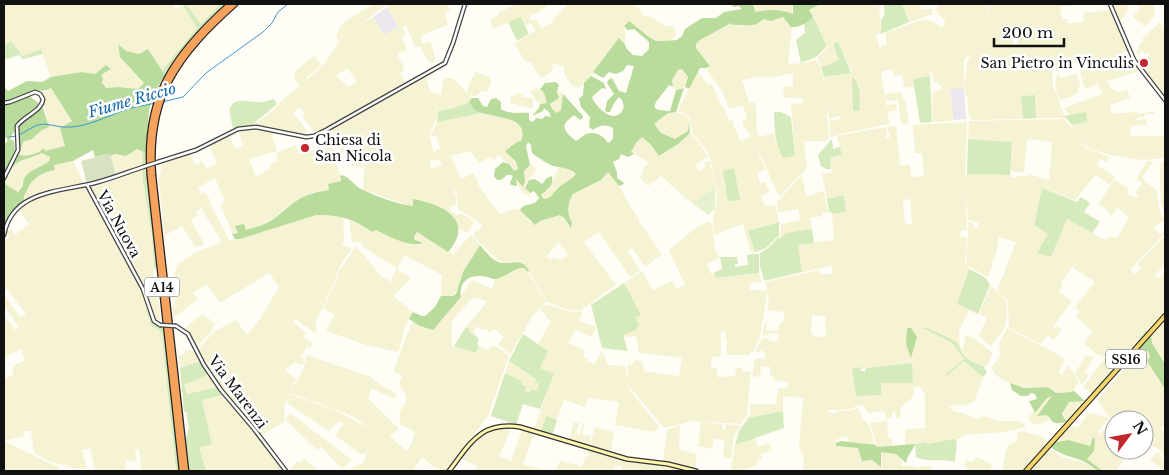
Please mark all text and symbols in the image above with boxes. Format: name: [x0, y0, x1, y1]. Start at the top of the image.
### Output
scale bar: [994, 15, 1064, 47]
text: 200 m: [1002, 23, 1053, 42]
place label: San Pietro in Vinculis: [980, 54, 1134, 72]
marker: San Pietro in Vinculis: [1138, 57, 1150, 69]
water label: Fiume Riccio: [85, 78, 178, 122]
place label: Chiesa di San Nicola: [315, 131, 392, 165]
marker: Chiesa di San Nicola: [299, 142, 311, 154]
street label: Via Nuova: [93, 186, 145, 261]
road number: A14: [144, 278, 180, 296]
road number: SS16: [1106, 349, 1146, 368]
street label: Via Marenzi: [204, 351, 272, 432]
north arrow: [1104, 410, 1154, 460]
text: N: [1129, 418, 1151, 438]

